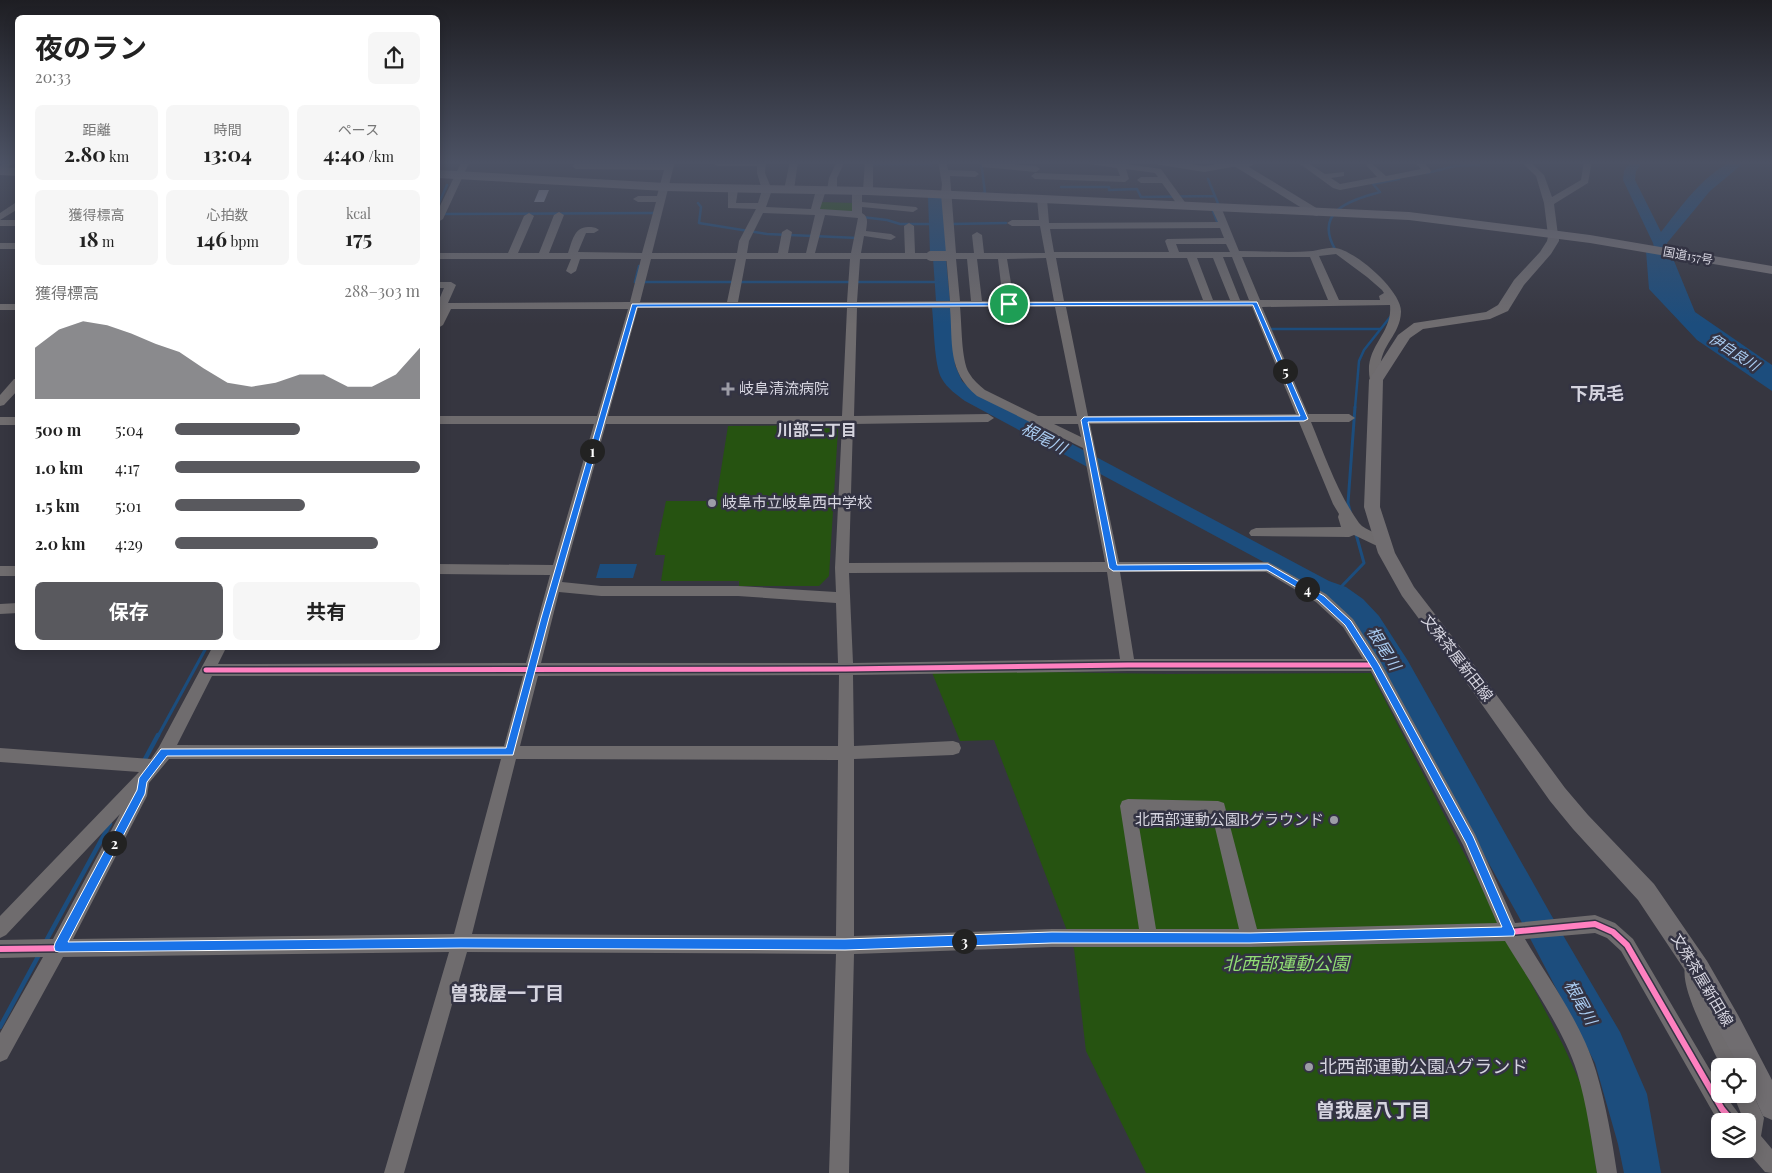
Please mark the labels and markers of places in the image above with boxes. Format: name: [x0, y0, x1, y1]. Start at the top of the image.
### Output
pin: [988, 283, 1030, 325]
pin: 5: [1272, 358, 1298, 384]
place label: 岐阜清流病院: [739, 378, 829, 398]
marker: 岐阜清流病院: [721, 382, 735, 396]
pin: 1: [580, 438, 604, 464]
place label: 岐阜市立岐阜西中学校: [722, 492, 872, 512]
marker: 岐阜市立岐阜西中学校: [706, 497, 718, 509]
pin: 4: [1294, 576, 1320, 602]
place label: 北西部運動公園Bグラウンド: [1135, 809, 1324, 829]
marker: 北西部運動公園Bグラウンド: [1328, 814, 1340, 826]
pin: 2: [102, 830, 126, 856]
pin: 3: [952, 928, 976, 954]
place label: 北西部運動公園Aグランド: [1319, 1054, 1528, 1078]
marker: 北西部運動公園Aグランド: [1303, 1061, 1315, 1073]

